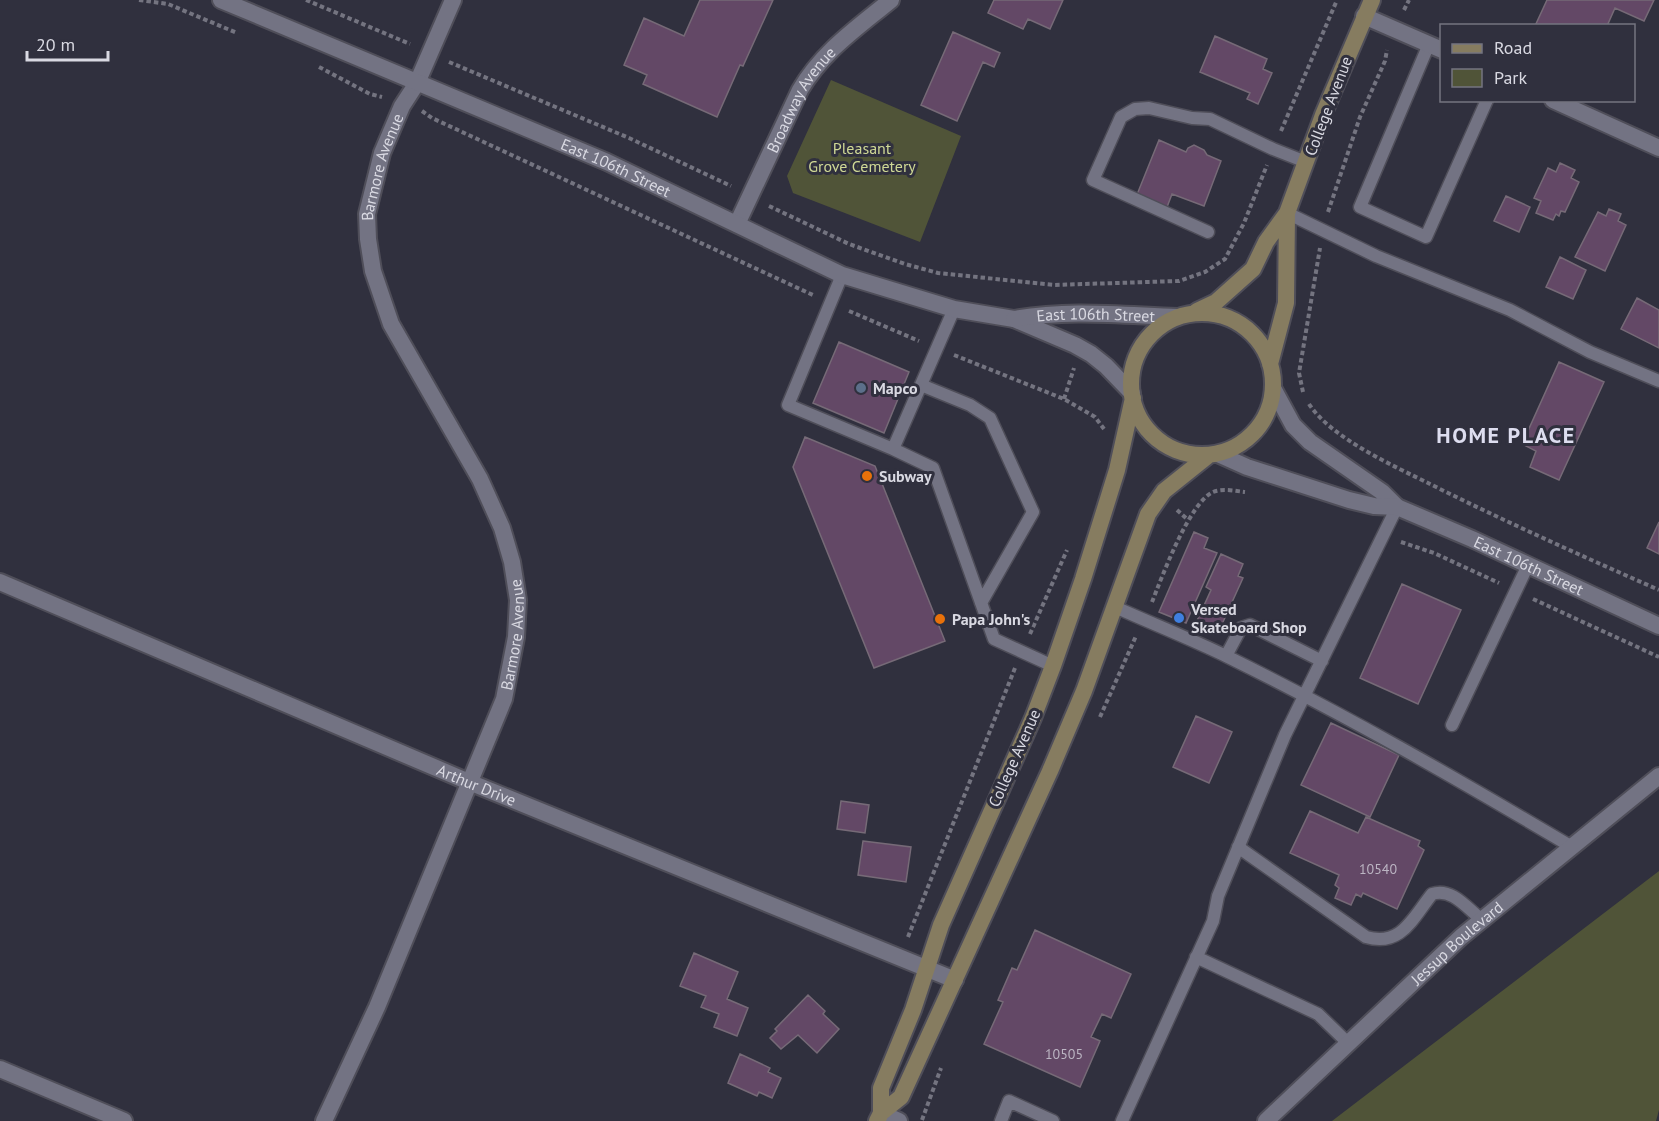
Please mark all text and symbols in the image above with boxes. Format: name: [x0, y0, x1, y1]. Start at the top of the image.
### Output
scale bar: [27, 24, 108, 62]
legend: [1440, 24, 1635, 102]
text: 20 m: [36, 33, 75, 56]
text: Road: [1494, 36, 1532, 59]
street label: Broadway Avenue: [762, 42, 839, 156]
street label: College Avenue: [1300, 53, 1356, 159]
text: Park: [1494, 66, 1527, 89]
street label: Barmore Avenue: [357, 110, 408, 221]
street label: East 106th Street: [558, 134, 675, 201]
park label: Pleasant Grove Cemetery: [808, 138, 916, 176]
street label: East 106th Street: [1036, 303, 1156, 326]
place label: Mapco: [873, 378, 918, 398]
marker: Mapco: [854, 381, 868, 395]
district label: HOME PLACE: [1436, 421, 1576, 449]
place label: Subway: [879, 466, 932, 486]
marker: Subway: [860, 469, 874, 483]
street label: East 106th Street: [1471, 531, 1587, 600]
street label: Barmore Avenue: [496, 578, 528, 692]
place label: Versed Skateboard Shop: [1190, 599, 1307, 637]
place label: Papa John's: [952, 609, 1031, 629]
marker: Versed Skateboard Shop: [1172, 611, 1186, 625]
marker: Papa John's: [933, 612, 947, 626]
street label: College Avenue: [984, 706, 1044, 810]
street label: Arthur Drive: [434, 760, 519, 810]
house number: 10540: [1359, 860, 1397, 878]
street label: Jessup Boulevard: [1406, 897, 1507, 990]
house number: 10505: [1045, 1045, 1083, 1063]

